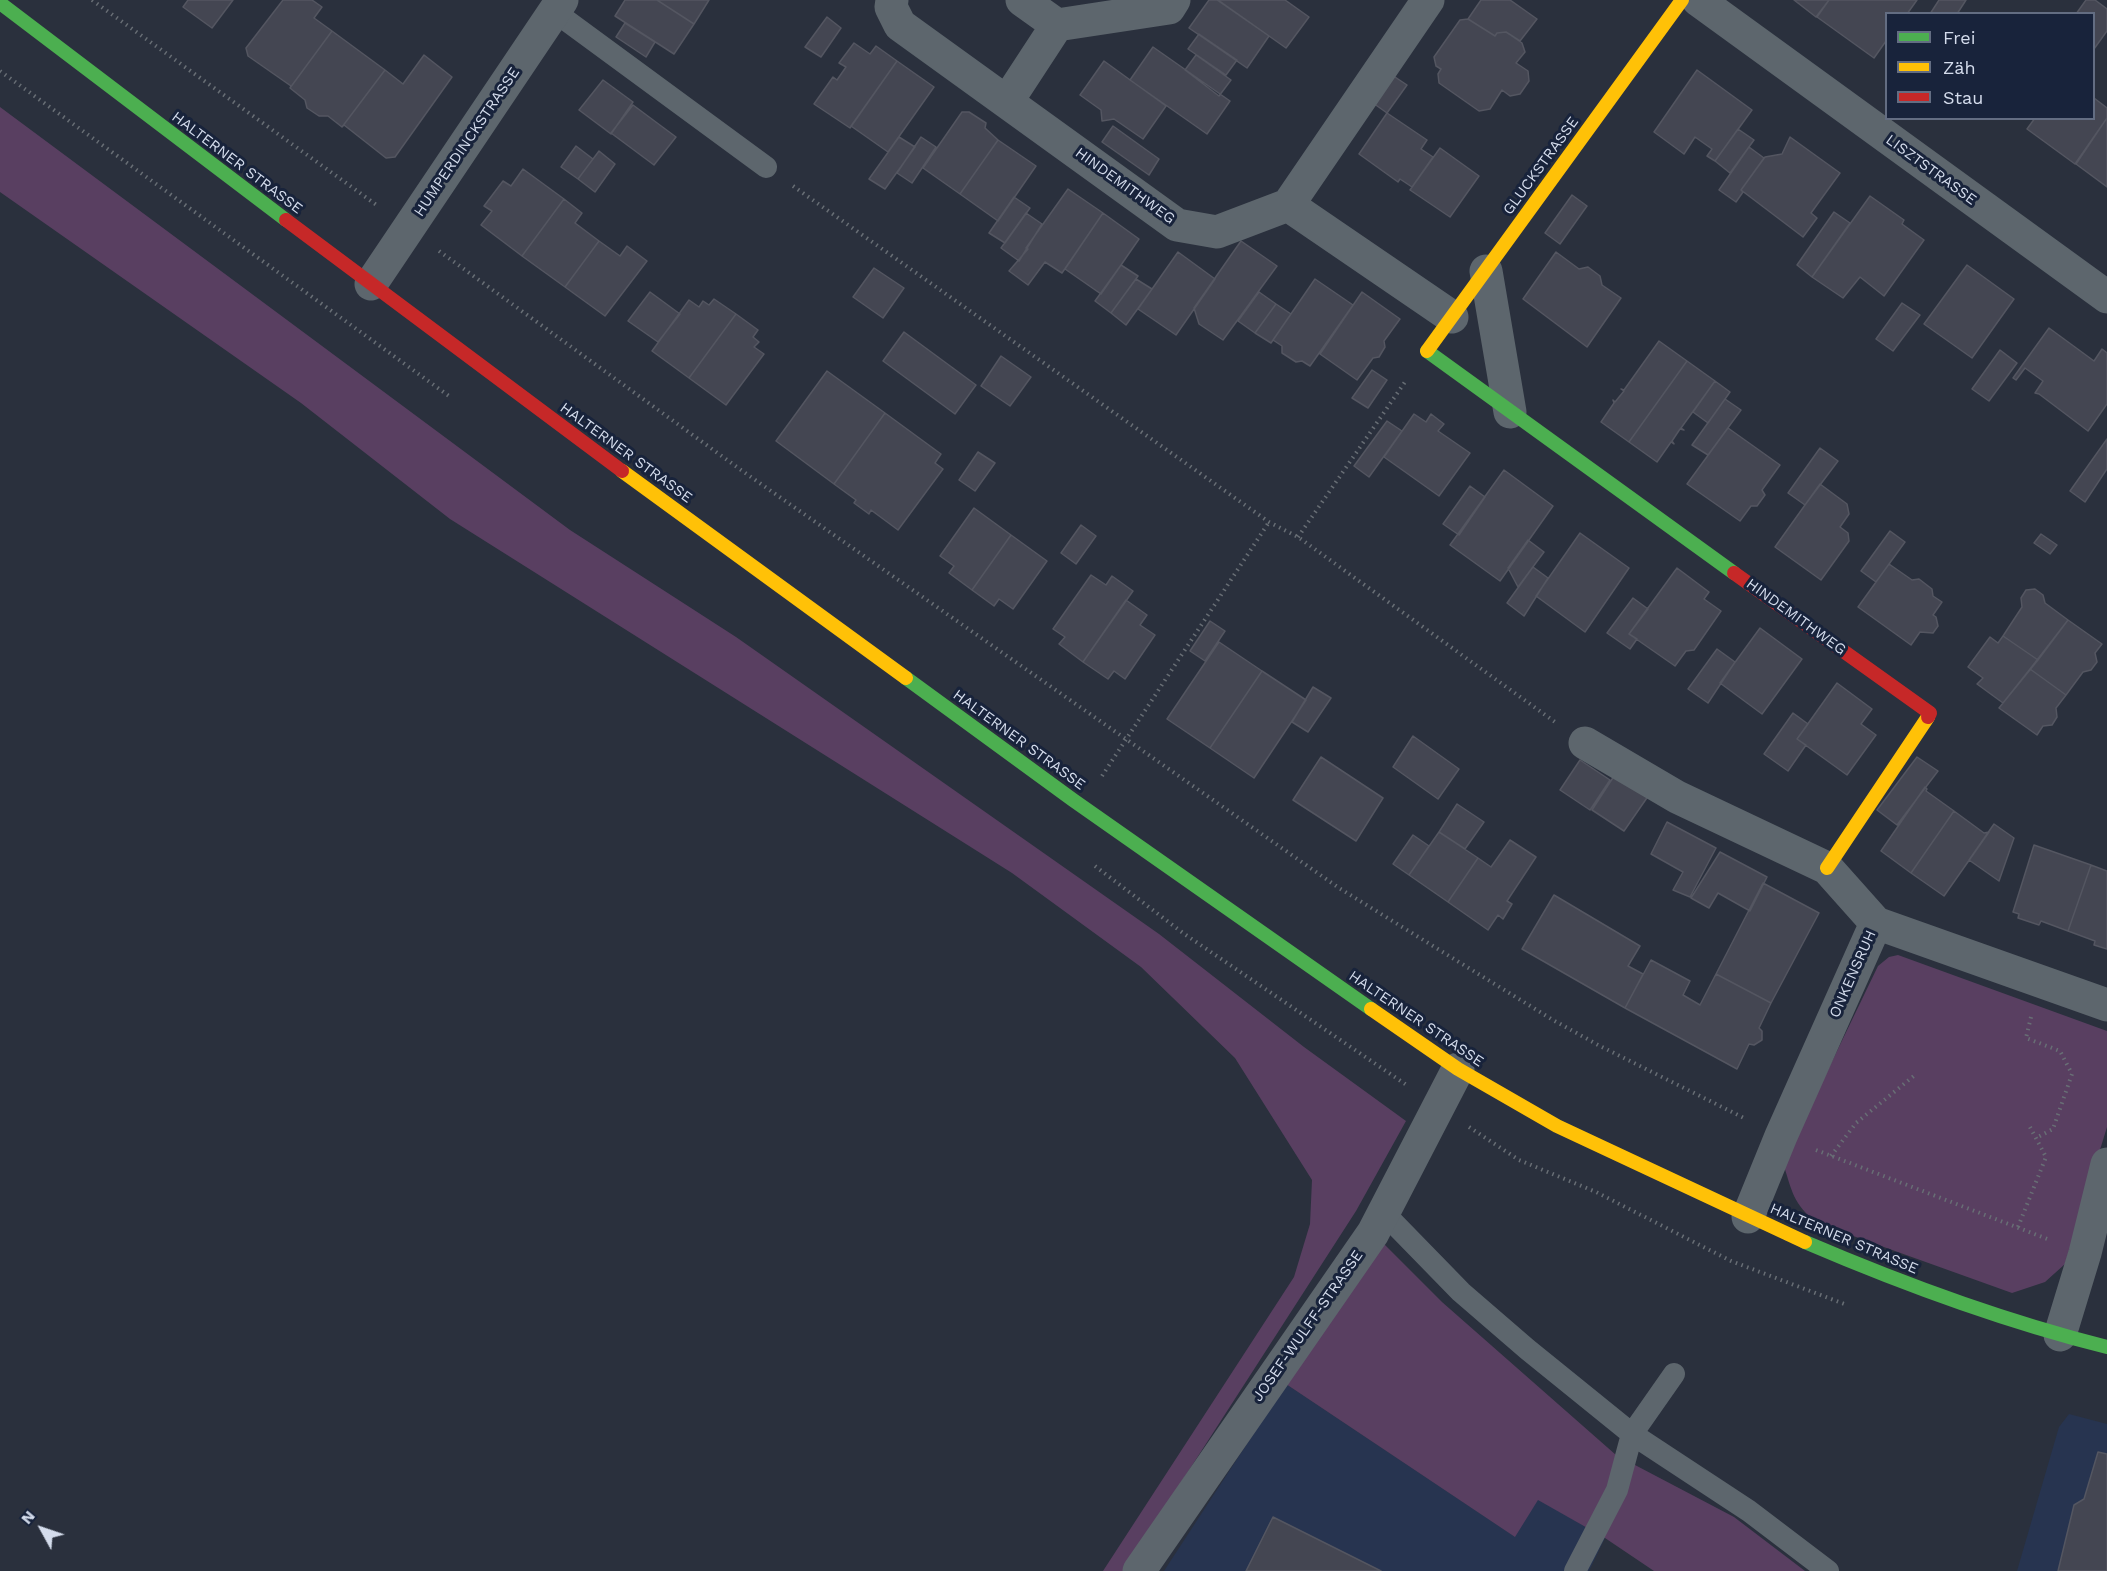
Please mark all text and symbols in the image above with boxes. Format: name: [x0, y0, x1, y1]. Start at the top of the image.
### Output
legend: [1885, 12, 2095, 120]
text: Frei: [1943, 27, 1975, 48]
text: Zäh: [1943, 57, 1976, 78]
street label: HUMPERDINCKSTRASSE: [410, 64, 524, 220]
text: Stau: [1943, 87, 1983, 108]
street label: HALTERNER STRASSE: [168, 108, 306, 218]
street label: GLUCKSTRASSE: [1499, 113, 1583, 219]
street label: LISZTSTRASSE: [1882, 131, 1980, 209]
street label: HINDEMITHWEG: [1072, 144, 1178, 228]
street label: HALTERNER STRASSE: [556, 399, 696, 507]
street label: HINDEMITHWEG: [1743, 575, 1849, 659]
street label: HALTERNER STRASSE: [949, 686, 1089, 794]
street label: ONKENSRUH: [1826, 927, 1880, 1021]
street label: HALTERNER STRASSE: [1345, 967, 1487, 1071]
street label: HALTERNER STRASSE: [1767, 1200, 1921, 1278]
street label: JOSEF-WULFF-STRASSE: [1249, 1247, 1367, 1405]
north arrow: [12, 1499, 72, 1559]
text: N: [17, 1506, 39, 1528]

